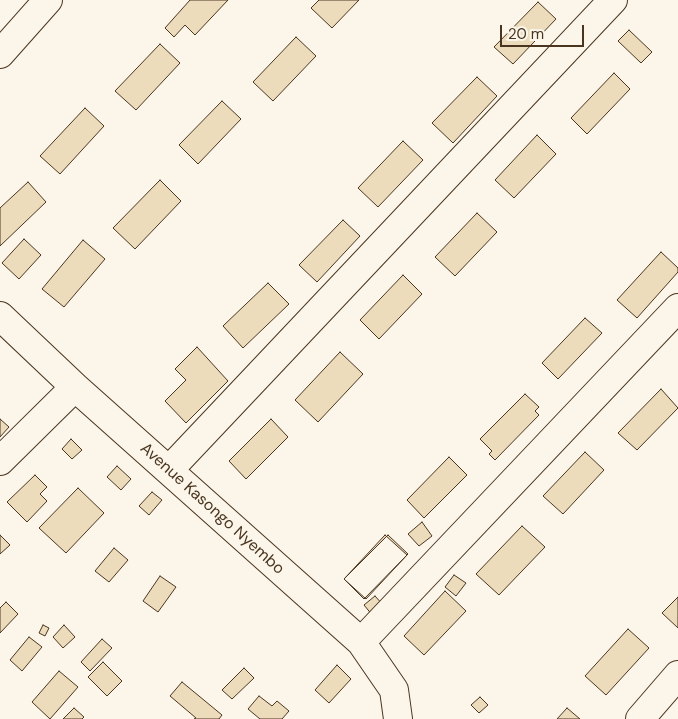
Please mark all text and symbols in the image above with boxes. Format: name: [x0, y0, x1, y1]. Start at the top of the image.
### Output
scale bar: [503, 15, 587, 47]
text: 20 m: [508, 24, 544, 44]
street label: Avenue Kasongo Nyembo: [136, 439, 288, 579]

